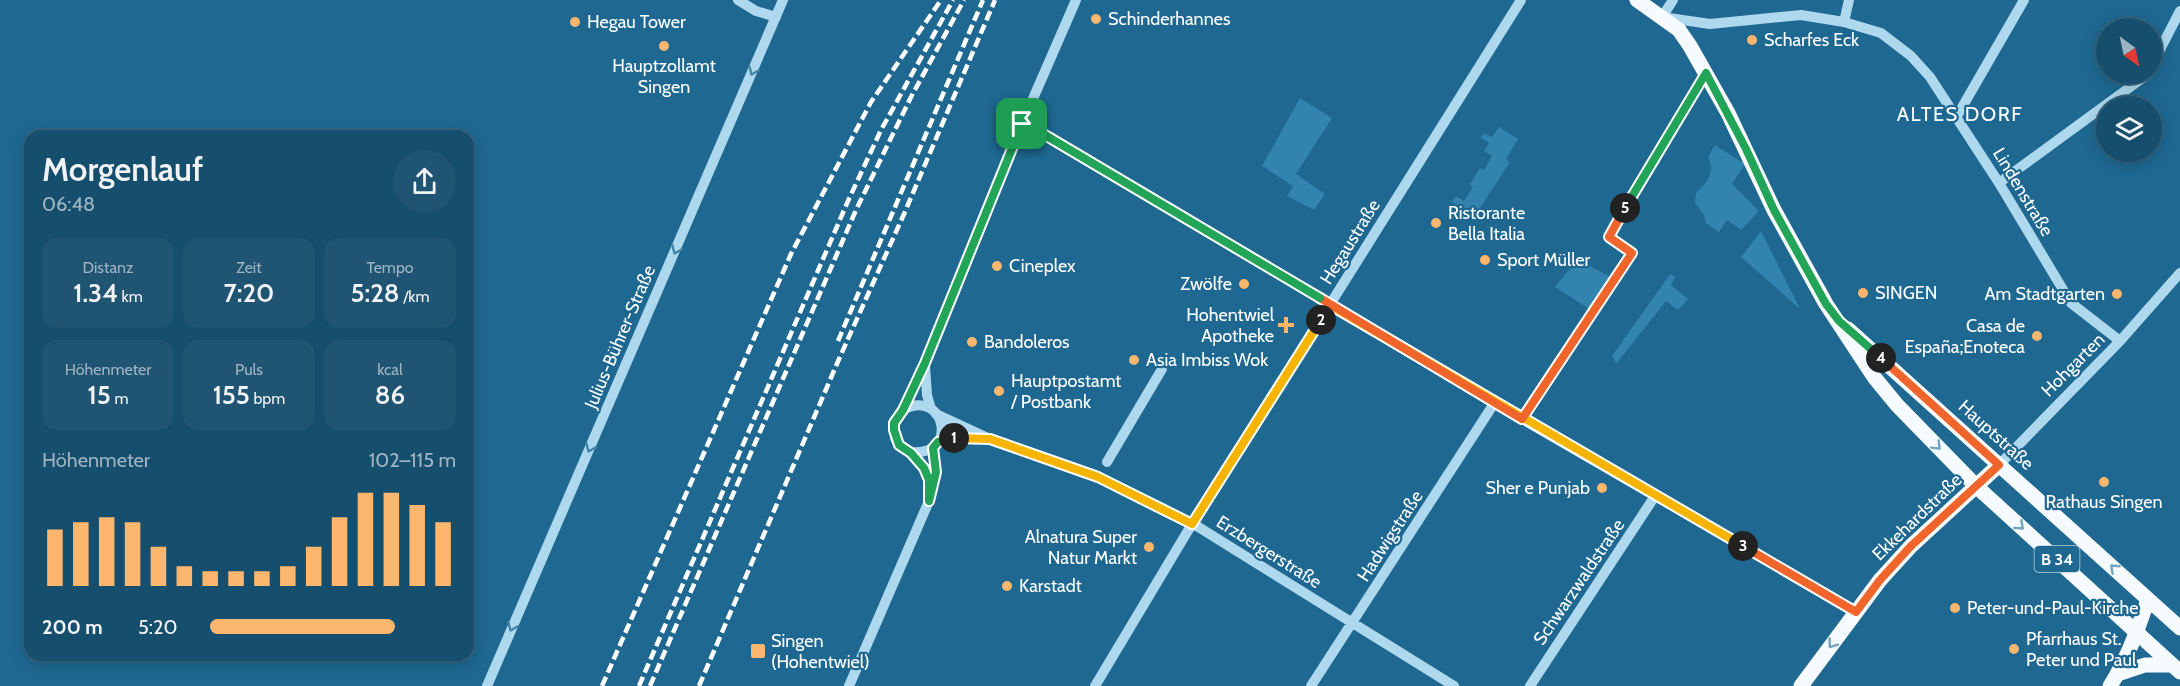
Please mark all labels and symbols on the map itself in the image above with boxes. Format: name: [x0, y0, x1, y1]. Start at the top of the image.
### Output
place label: Schinderhannes: [1108, 8, 1230, 30]
place label: Hegau Tower: [587, 11, 686, 33]
marker: Schinderhannes: [1089, 12, 1103, 26]
marker: Hegau Tower: [568, 15, 582, 29]
north arrow: [2096, 18, 2162, 84]
place label: Scharfes Eck: [1764, 29, 1860, 51]
marker: Scharfes Eck: [1745, 33, 1759, 47]
marker: Hauptzollamt Singen: [657, 39, 671, 53]
place label: Hauptzollamt Singen: [612, 55, 716, 98]
one-way arrow: [748, 65, 760, 76]
pin: [996, 98, 1047, 149]
district label: ALTES DORF: [1897, 102, 2023, 126]
street label: Lindenstraße: [1988, 144, 2058, 240]
pin: 5: [1610, 193, 1640, 223]
street label: Hegaustraße: [1315, 195, 1385, 289]
place label: Ristorante Bella Italia: [1448, 202, 1525, 245]
marker: Ristorante Bella Italia: [1429, 216, 1443, 230]
one-way arrow: [671, 244, 683, 255]
place label: Sport Müller: [1497, 249, 1591, 271]
marker: Sport Müller: [1478, 253, 1492, 267]
place label: Cineplex: [1009, 255, 1076, 277]
marker: Cineplex: [990, 259, 1004, 273]
street label: Julius-Bührer-Straße: [579, 262, 660, 413]
place label: Zwölfe: [1180, 273, 1232, 295]
marker: Zwölfe: [1237, 277, 1251, 291]
place label: SINGEN: [1875, 282, 1938, 304]
place label: Am Stadtgarten: [1985, 283, 2105, 305]
marker: SINGEN: [1856, 286, 1870, 300]
marker: Am Stadtgarten: [2110, 287, 2124, 301]
place label: Hohentwiel Apotheke: [1186, 304, 1275, 347]
pin: 2: [1306, 305, 1336, 335]
place label: Casa de España;Enoteca: [1905, 315, 2025, 358]
marker: Hohentwiel Apotheke: [1279, 318, 1293, 332]
marker: Casa de España;Enoteca: [2030, 329, 2044, 343]
street label: Hohgarten: [2037, 329, 2109, 401]
place label: Bandoleros: [984, 331, 1070, 353]
marker: Bandoleros: [965, 335, 979, 349]
pin: 4: [1866, 343, 1896, 373]
place label: Asia Imbiss Wok: [1146, 349, 1269, 371]
marker: Asia Imbiss Wok: [1127, 353, 1141, 367]
place label: Hauptpostamt / Postbank: [1010, 370, 1121, 413]
marker: Hauptpostamt / Postbank: [992, 384, 1006, 398]
street label: Hauptstraße: [1954, 395, 2038, 475]
pin: 1: [939, 423, 969, 453]
one-way arrow: [1930, 438, 1941, 449]
one-way arrow: [585, 442, 597, 453]
street label: Ekkehardstraße: [1868, 469, 1966, 565]
marker: Rathaus Singen: [2097, 475, 2111, 489]
place label: Sher e Punjab: [1485, 477, 1590, 499]
marker: Sher e Punjab: [1595, 481, 1609, 495]
street label: Hadwigstraße: [1352, 486, 1428, 586]
place label: Rathaus Singen: [2045, 491, 2163, 513]
street label: Erzbergerstraße: [1212, 511, 1326, 593]
street label: Schwarzwaldstraße: [1529, 515, 1629, 649]
one-way arrow: [2014, 519, 2024, 530]
place label: Alnatura Super Natur Markt: [1025, 526, 1137, 569]
pin: 3: [1728, 531, 1758, 561]
marker: Alnatura Super Natur Markt: [1142, 540, 1156, 554]
road number: B 34: [2034, 546, 2080, 572]
one-way arrow: [2111, 564, 2121, 575]
place label: Karstadt: [1019, 575, 1082, 597]
marker: Karstadt: [1000, 579, 1014, 593]
place label: Peter-und-Paul-Kirche: [1967, 597, 2139, 619]
marker: Peter-und-Paul-Kirche: [1948, 601, 1962, 615]
one-way arrow: [507, 621, 519, 632]
place label: Pfarrhaus St. Peter und Paul: [2026, 628, 2137, 671]
place label: Singen (Hohentwiel): [771, 630, 870, 673]
one-way arrow: [1829, 637, 1840, 648]
marker: Singen (Hohentwiel): [749, 642, 767, 660]
marker: Pfarrhaus St. Peter und Paul: [2007, 642, 2021, 656]

